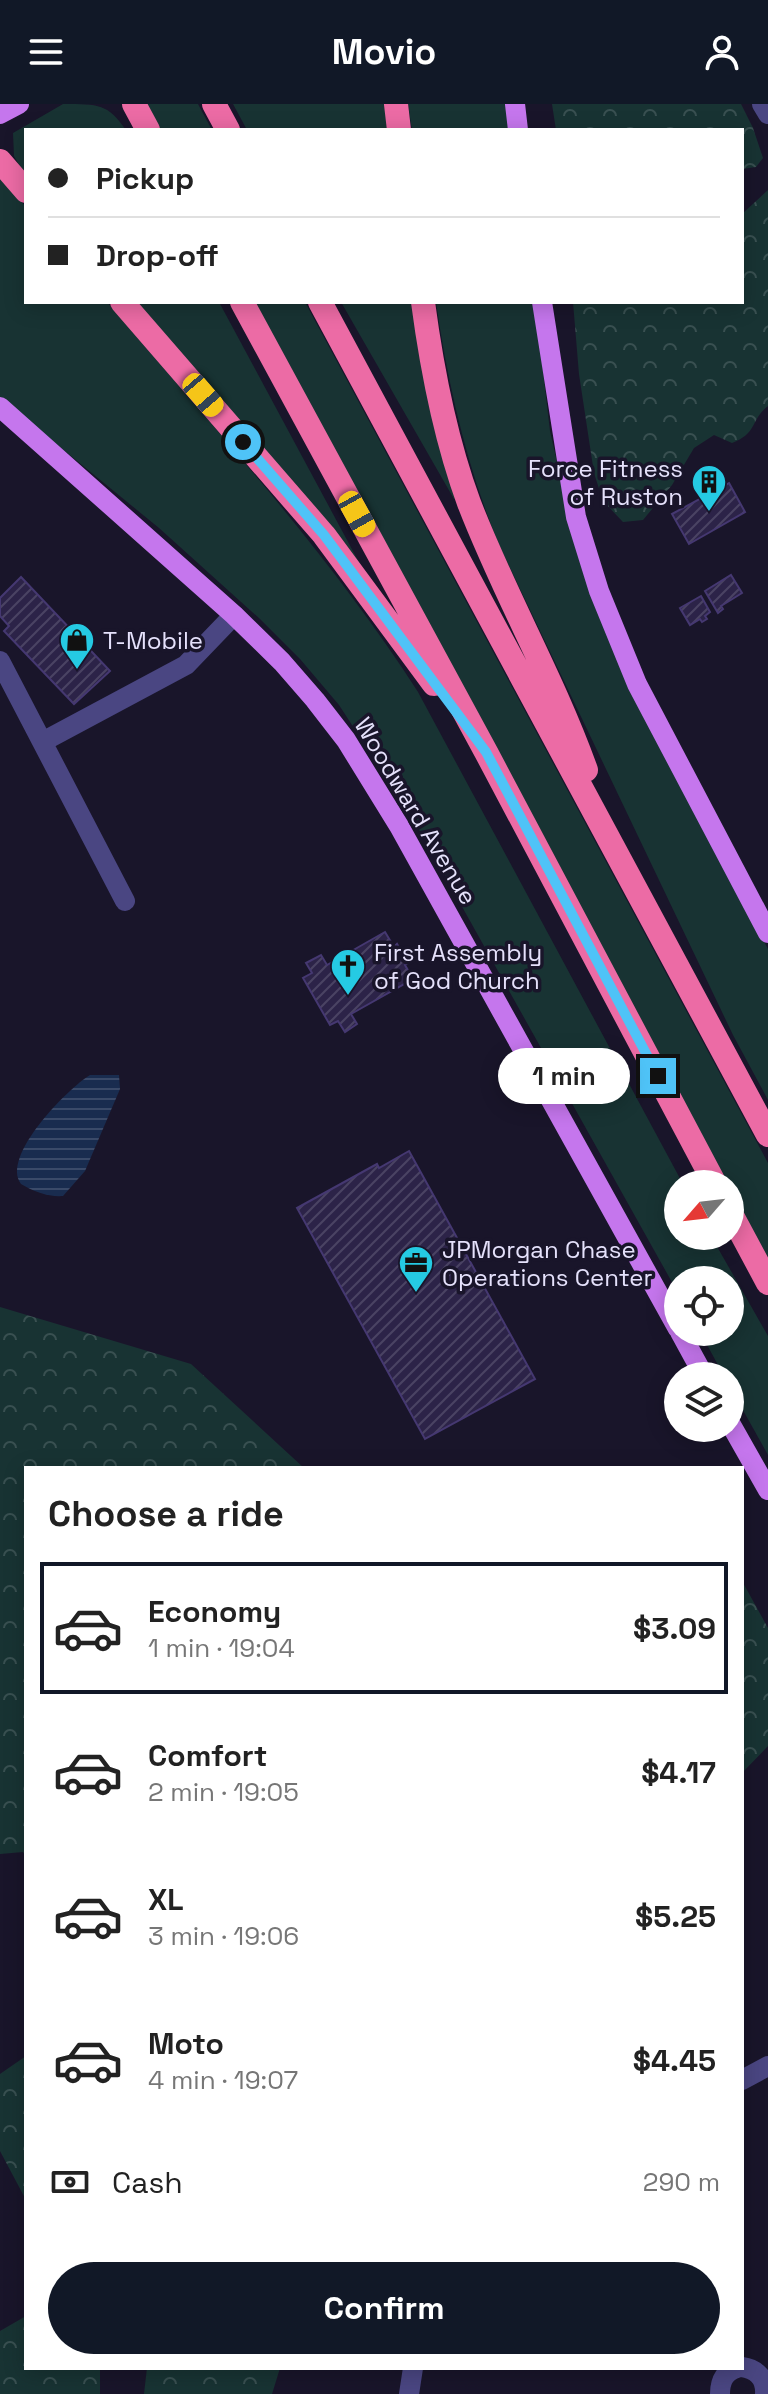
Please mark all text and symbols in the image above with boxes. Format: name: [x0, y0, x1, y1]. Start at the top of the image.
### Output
text: Movio: [332, 29, 436, 75]
icon: menu: [24, 30, 68, 74]
icon: person: [700, 30, 744, 74]
text: Pickup: [96, 159, 194, 198]
text: Drop-off: [96, 236, 219, 275]
car: [178, 369, 228, 421]
route start: [225, 424, 261, 460]
place label: Force Fitness of Ruston: [528, 453, 683, 512]
building icon: Force Fitness of Ruston: [690, 463, 728, 513]
car: [335, 487, 379, 541]
shop icon: T-Mobile: [58, 621, 96, 671]
place label: T-Mobile: [103, 625, 203, 656]
street label: Woodward Avenue: [348, 712, 484, 910]
place label: First Assembly of God Church: [374, 937, 542, 996]
church icon: First Assembly of God Church: [329, 947, 367, 997]
callout: 1 min: [498, 1048, 630, 1104]
route end: [640, 1058, 676, 1094]
text: 1 min: [532, 1059, 596, 1093]
north arrow: [664, 1170, 744, 1250]
map controls: [664, 1170, 744, 1442]
place label: JPMorgan Chase Operations Center: [442, 1234, 653, 1293]
office icon: JPMorgan Chase Operations Center: [397, 1244, 435, 1294]
button: locate: [664, 1266, 744, 1346]
button: layers: [664, 1362, 744, 1442]
text: Choose a ride: [48, 1491, 284, 1537]
icon: car: [52, 1592, 124, 1664]
text: Economy: [148, 1592, 281, 1631]
text: $3.09: [633, 1609, 716, 1648]
text: 1 min · 19:04: [148, 1631, 295, 1665]
icon: car: [52, 1736, 124, 1808]
text: Comfort: [148, 1736, 267, 1775]
text: $4.17: [641, 1753, 716, 1792]
text: 2 min · 19:05: [148, 1775, 299, 1809]
icon: car: [52, 1880, 124, 1952]
text: XL: [148, 1880, 184, 1919]
text: $5.25: [635, 1897, 716, 1936]
text: 3 min · 19:06: [148, 1919, 299, 1953]
icon: car: [52, 2024, 124, 2096]
text: Moto: [148, 2024, 224, 2063]
text: $4.45: [633, 2041, 716, 2080]
text: 4 min · 19:07: [148, 2063, 298, 2097]
icon: cash: [48, 2160, 92, 2204]
text: Cash: [112, 2163, 183, 2202]
text: 290 m: [643, 2165, 720, 2199]
button: Confirm: [48, 2262, 720, 2354]

